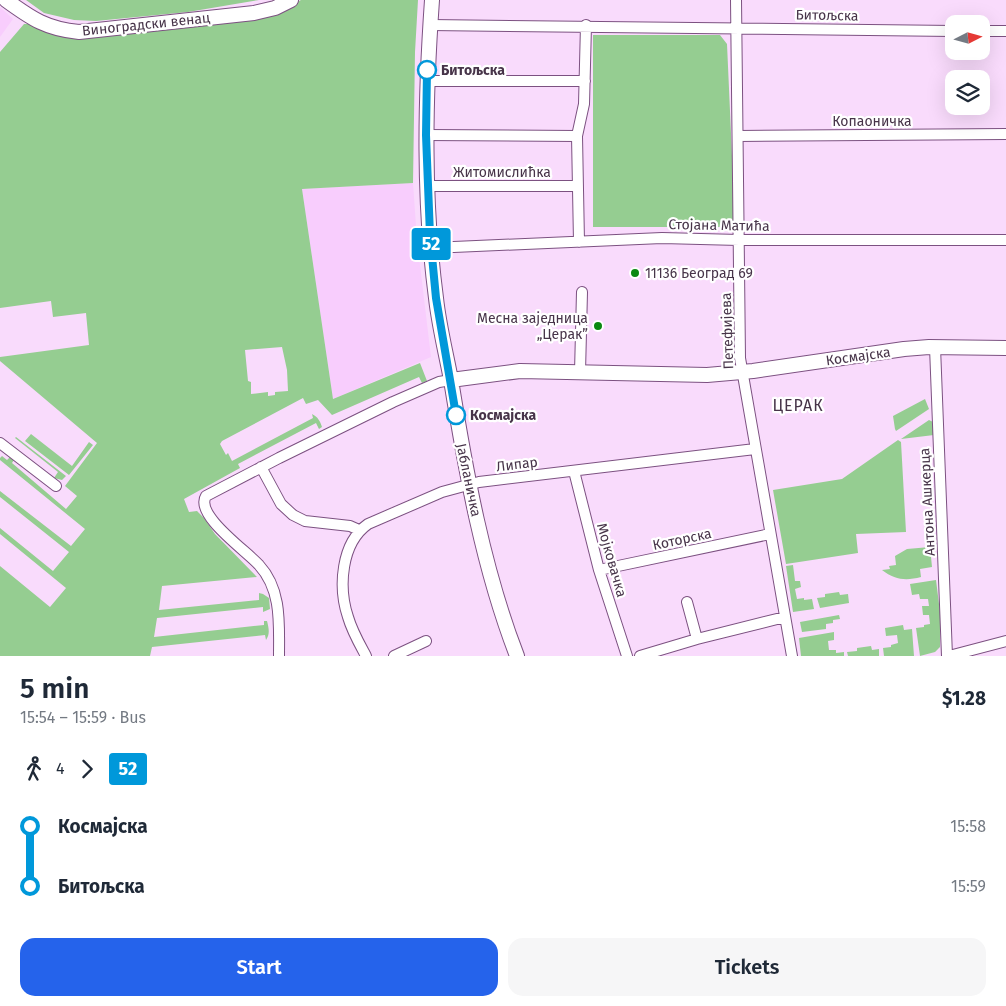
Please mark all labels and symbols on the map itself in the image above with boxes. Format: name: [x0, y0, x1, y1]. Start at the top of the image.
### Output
street label: Битољска: [795, 6, 859, 25]
street label: Виноградски венац: [81, 9, 211, 40]
north arrow: [945, 15, 990, 60]
marker: Битољска: [417, 60, 437, 80]
place label: Битољска: [441, 62, 505, 79]
street label: Копаоничка: [832, 113, 912, 130]
street label: Житомислићка: [453, 164, 551, 181]
street label: Стојана Матића: [668, 216, 770, 235]
line badge: 52: [408, 228, 454, 260]
place label: 11136 Београд 69: [645, 265, 753, 282]
marker: 11136 Београд 69: [629, 267, 641, 279]
street label: Петефијева: [718, 292, 737, 370]
place label: Месна заједница „Церак”: [477, 310, 588, 343]
marker: Месна заједница „Церак”: [592, 320, 604, 332]
street label: Космајска: [825, 344, 891, 369]
district label: ЦЕРАК: [772, 396, 824, 415]
marker: Космајска: [446, 405, 466, 425]
place label: Космајска: [470, 407, 536, 424]
street label: Јабланичка: [452, 442, 485, 518]
street label: Антона Ашкерца: [916, 448, 939, 556]
street label: Липар: [495, 454, 539, 475]
street label: Мојковачка: [593, 521, 630, 599]
street label: Которска: [651, 525, 713, 554]

